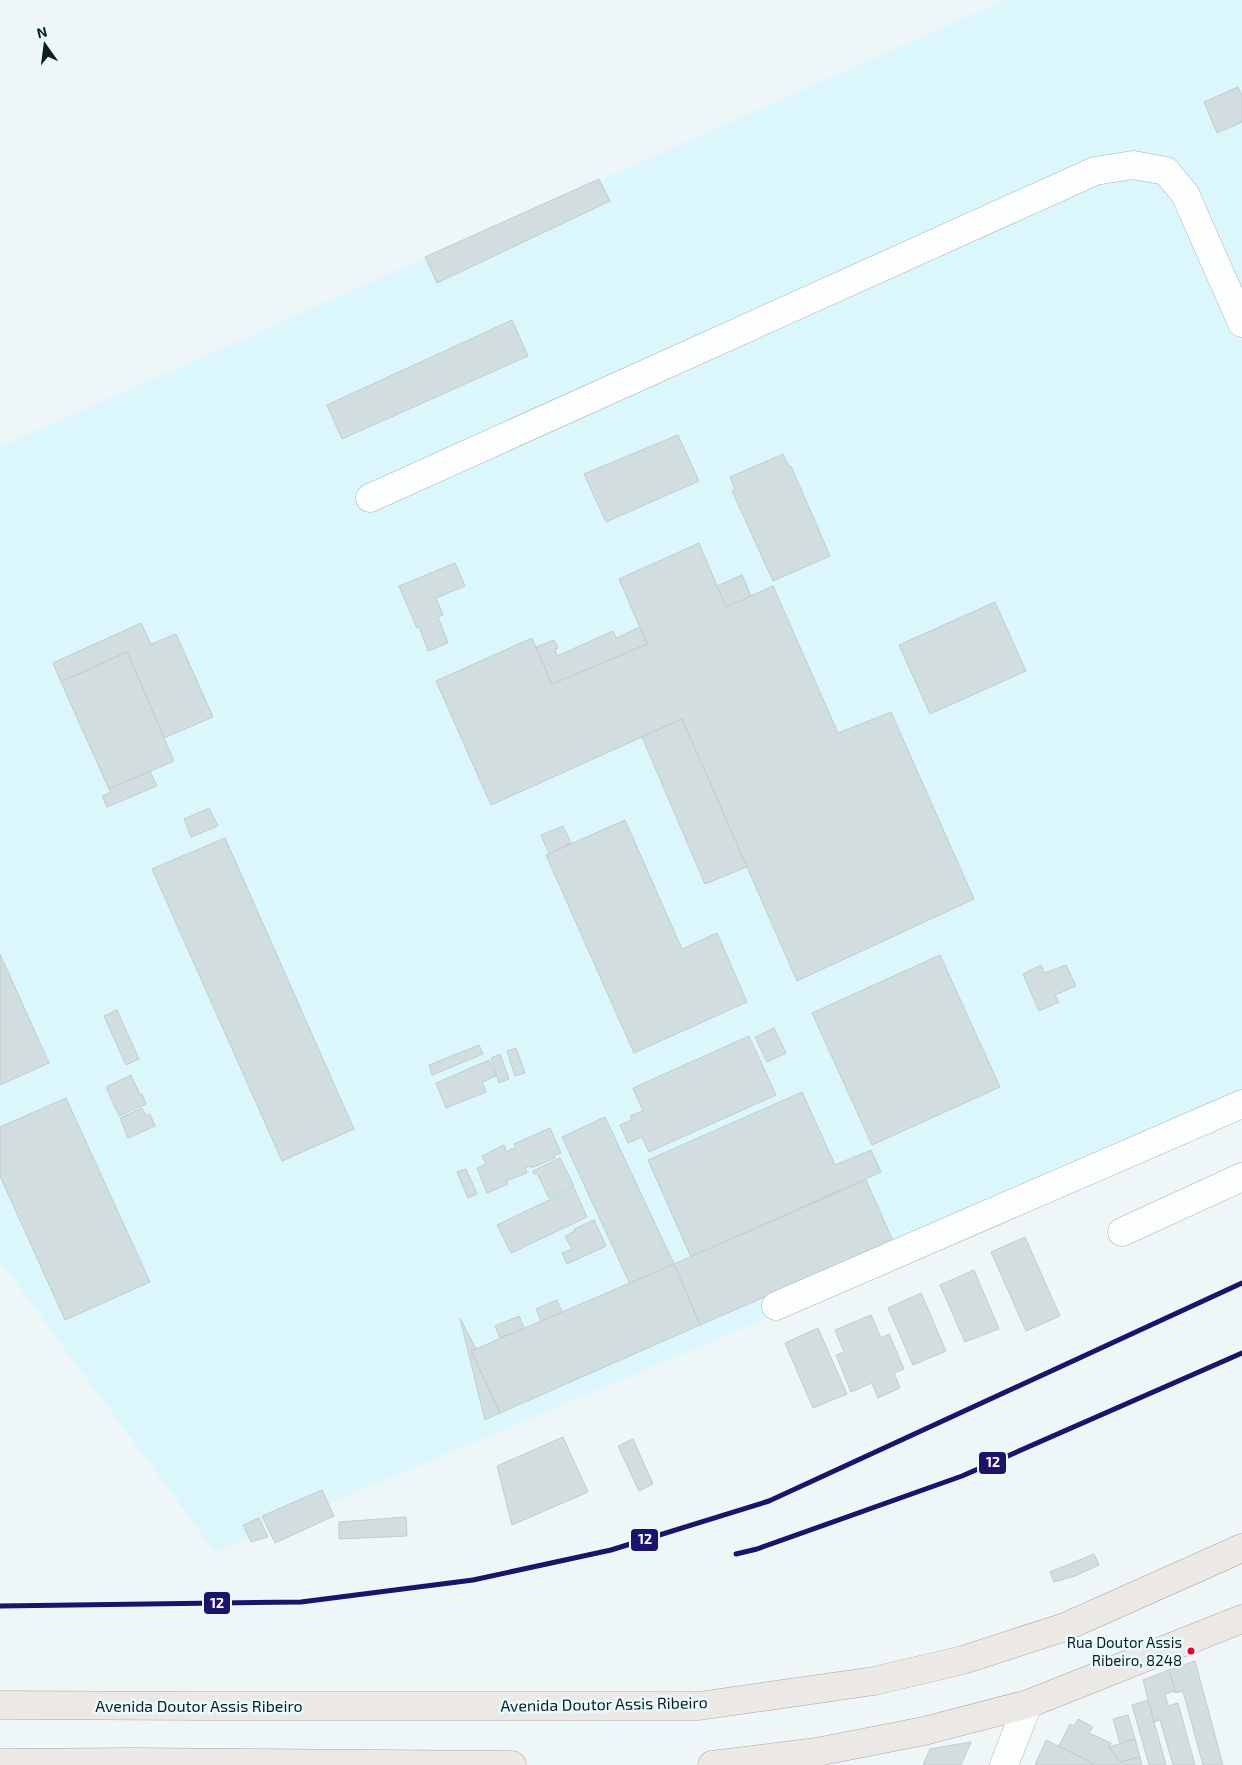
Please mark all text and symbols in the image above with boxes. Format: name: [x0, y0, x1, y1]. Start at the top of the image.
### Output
north arrow: [20, 20, 70, 70]
text: N: [35, 22, 49, 41]
line badge: 12: [978, 1451, 1007, 1475]
text: 12: [986, 1453, 1000, 1470]
line badge: 12: [630, 1528, 659, 1552]
text: 12: [638, 1530, 652, 1547]
line badge: 12: [203, 1591, 231, 1615]
text: 12: [210, 1594, 224, 1611]
place label: Rua Doutor Assis Ribeiro, 8248: [1067, 1633, 1182, 1669]
marker: Rua Doutor Assis Ribeiro, 8248: [1186, 1646, 1196, 1656]
street label: Avenida Doutor Assis Ribeiro: [500, 1692, 708, 1715]
street label: Avenida Doutor Assis Ribeiro: [95, 1696, 303, 1715]

